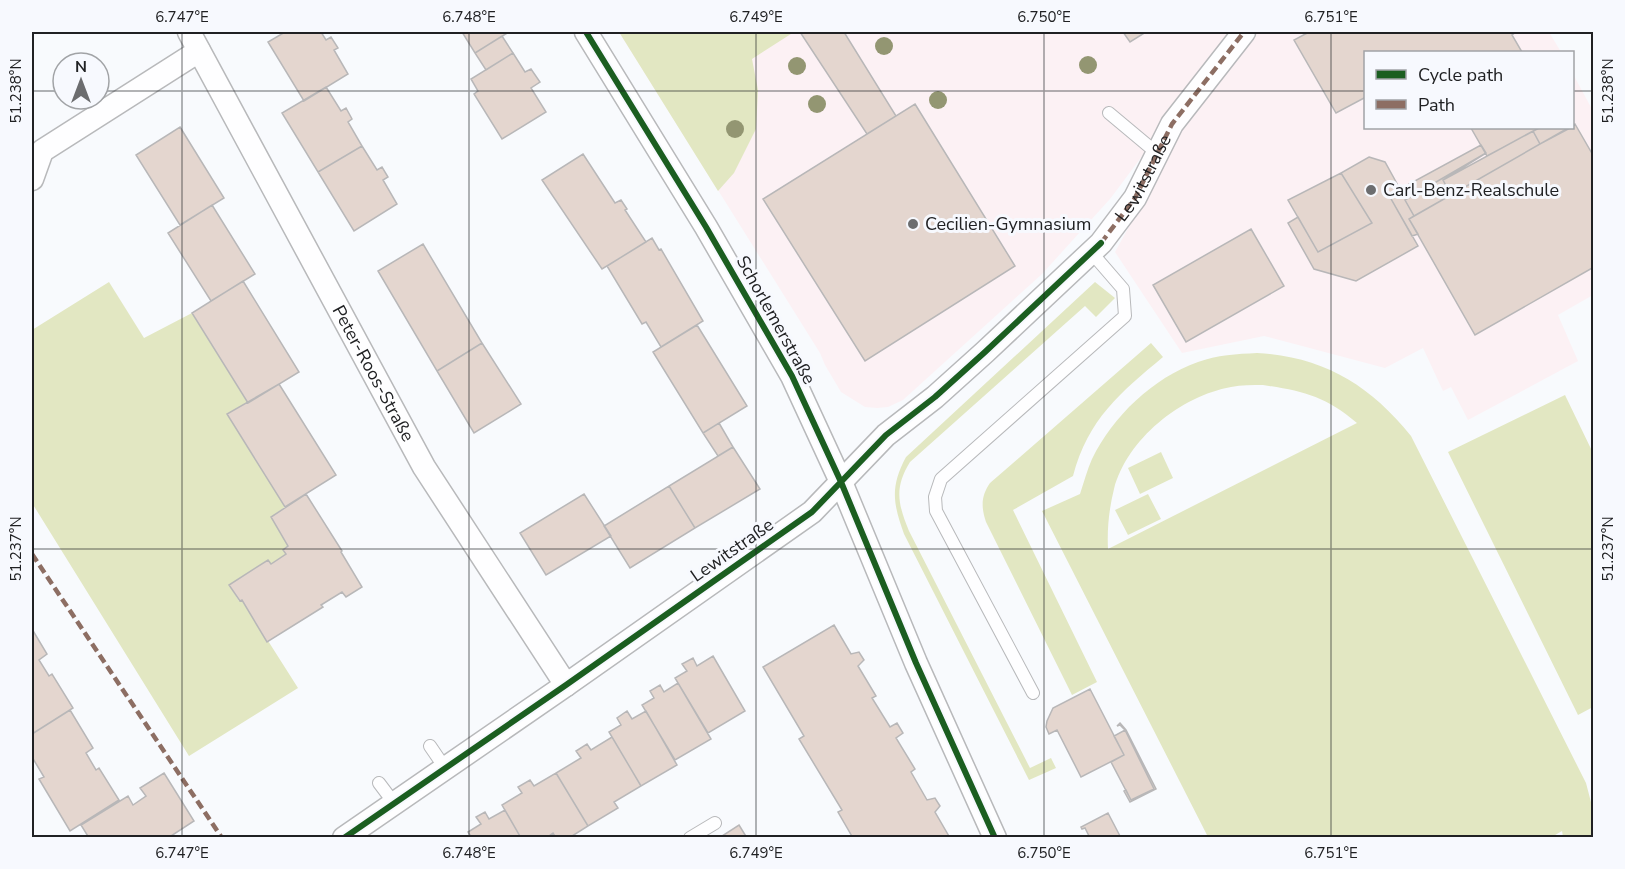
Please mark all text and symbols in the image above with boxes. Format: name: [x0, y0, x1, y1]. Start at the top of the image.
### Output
text: 6.747°E: [155, 7, 209, 27]
text: 6.748°E: [442, 7, 496, 27]
text: 6.749°E: [729, 7, 783, 27]
text: 6.750°E: [1017, 7, 1071, 27]
text: 6.751°E: [1304, 7, 1358, 27]
north arrow: [51, 51, 111, 111]
legend: [1364, 51, 1574, 129]
text: N: [75, 56, 87, 78]
text: 51.238°N: [6, 58, 26, 124]
text: 51.238°N: [1598, 58, 1618, 124]
text: Cycle path: [1418, 63, 1503, 87]
text: Path: [1418, 93, 1455, 117]
street label: Lewitstraße: [1109, 130, 1177, 226]
place label: Carl-Benz-Realschule: [1383, 178, 1559, 202]
marker: Carl-Benz-Realschule: [1364, 183, 1378, 197]
place label: Cecilien-Gymnasium: [925, 212, 1091, 236]
marker: Cecilien-Gymnasium: [906, 217, 920, 231]
street label: Schorlemerstraße: [731, 251, 821, 389]
street label: Peter-Roos-Straße: [327, 301, 420, 446]
street label: Lewitstraße: [686, 513, 778, 587]
text: 51.237°N: [6, 516, 26, 582]
text: 51.237°N: [1598, 516, 1618, 582]
text: 6.747°E: [155, 843, 209, 863]
text: 6.748°E: [442, 843, 496, 863]
text: 6.749°E: [729, 843, 783, 863]
text: 6.750°E: [1017, 843, 1071, 863]
text: 6.751°E: [1304, 843, 1358, 863]

